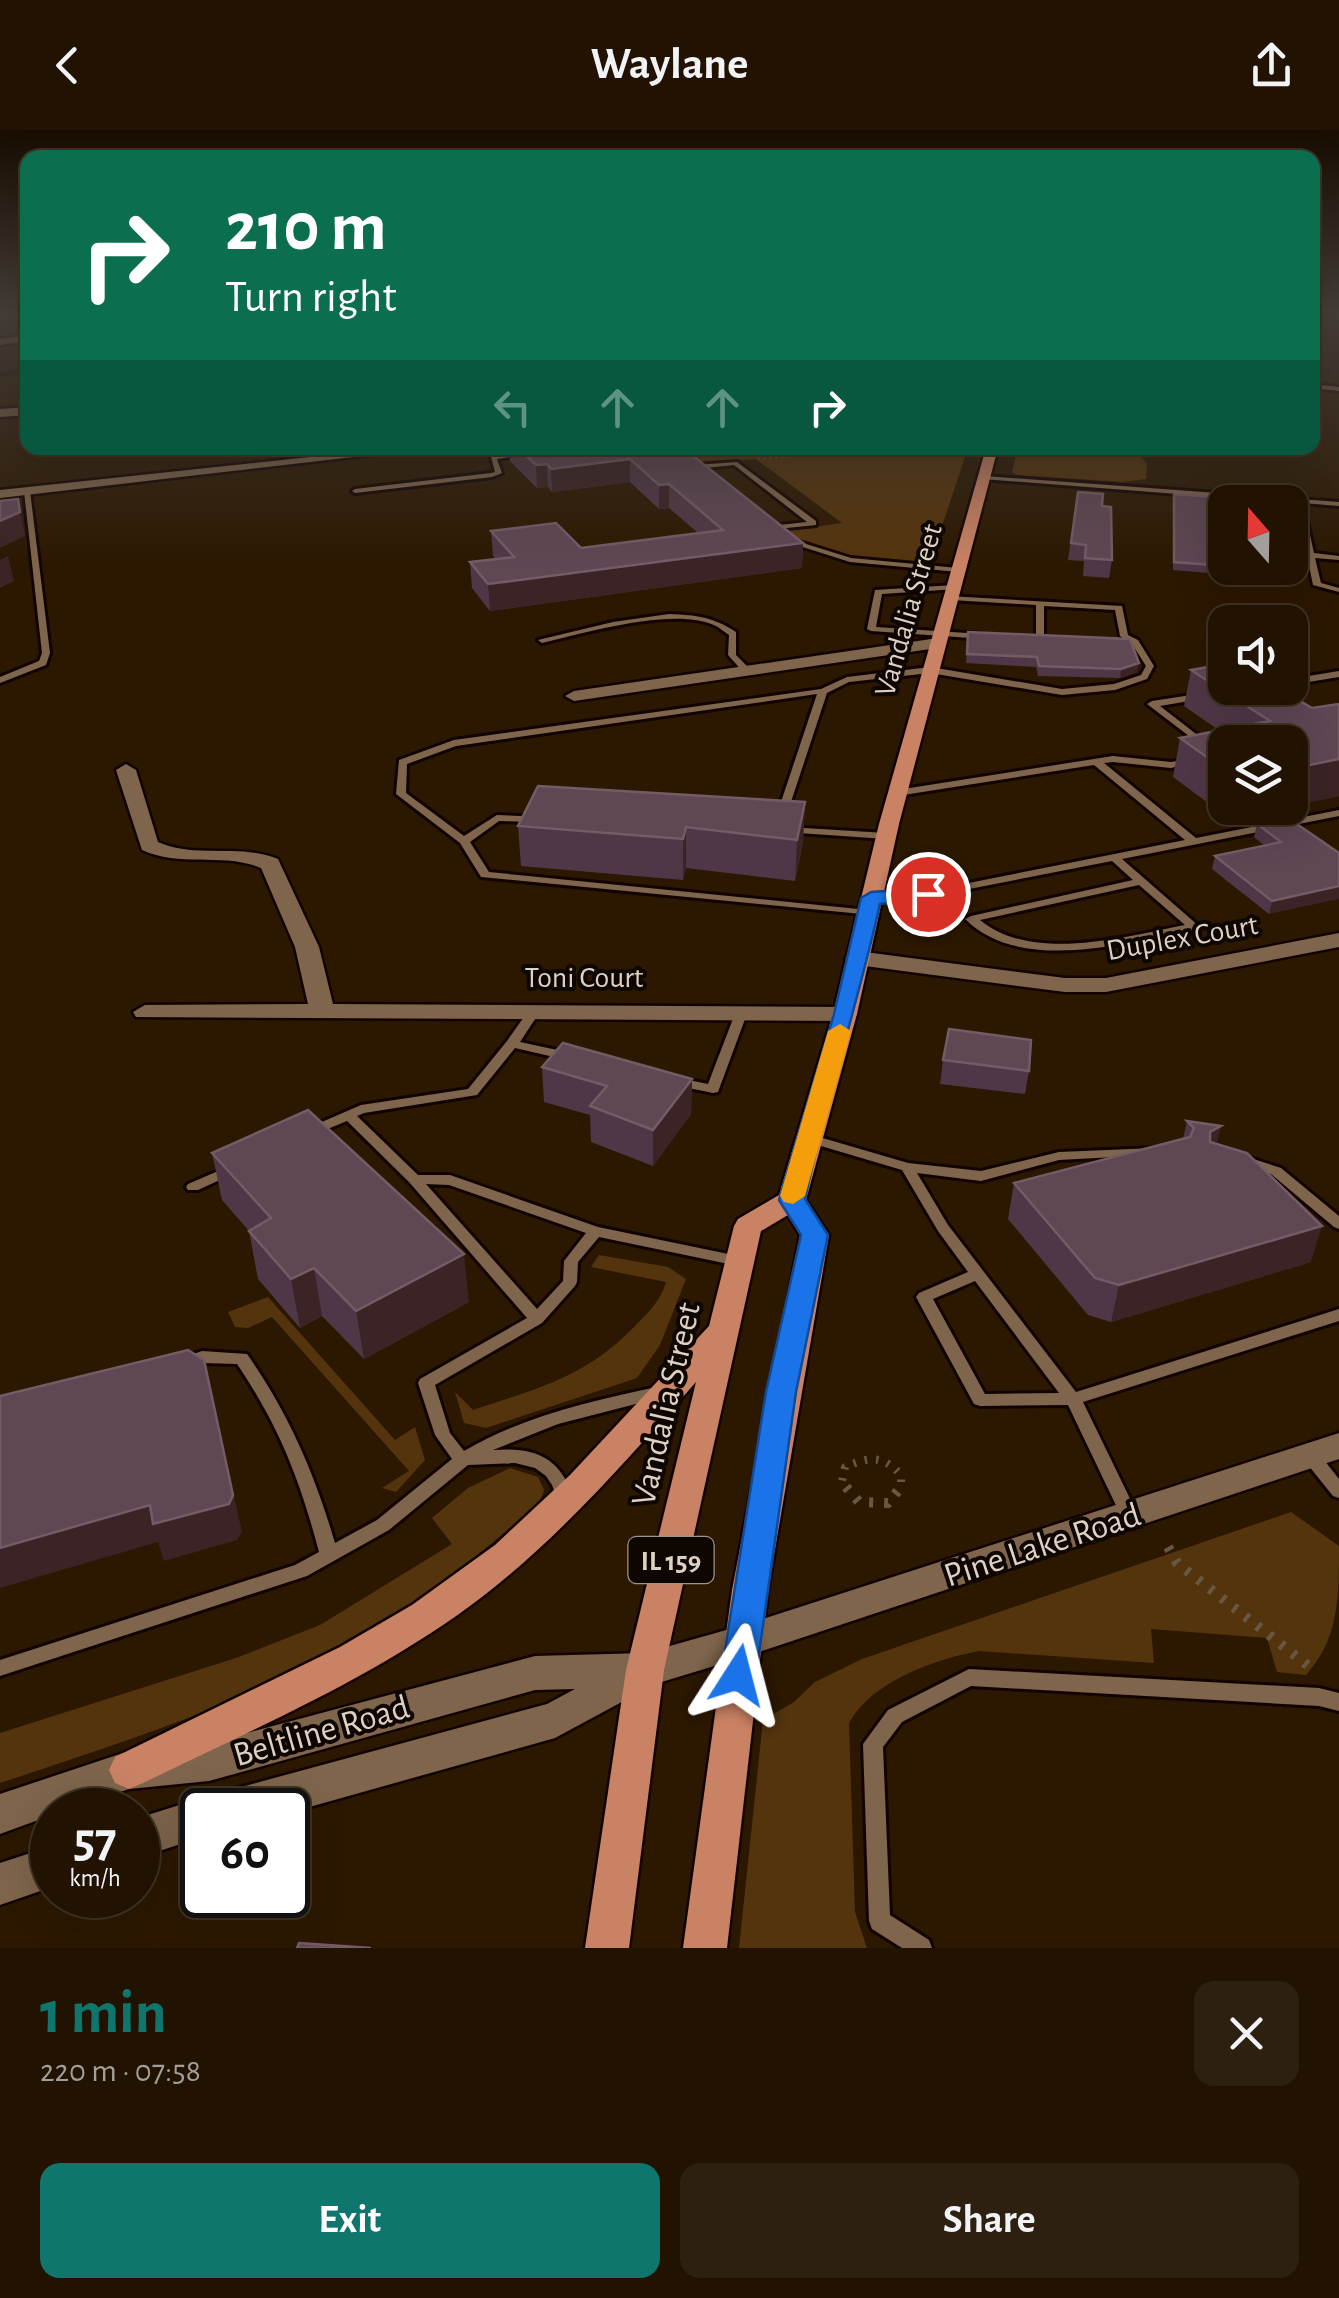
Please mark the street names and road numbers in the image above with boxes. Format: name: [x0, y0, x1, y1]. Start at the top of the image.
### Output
street label: Vandalia Street: [870, 520, 948, 700]
street label: Duplex Court: [1104, 910, 1261, 966]
street label: Toni Court: [525, 963, 644, 993]
street label: Vandalia Street: [626, 1299, 707, 1509]
street label: Pine Lake Road: [940, 1497, 1145, 1594]
road number: IL 159: [628, 1537, 714, 1583]
street label: Beltline Road: [230, 1690, 413, 1773]

